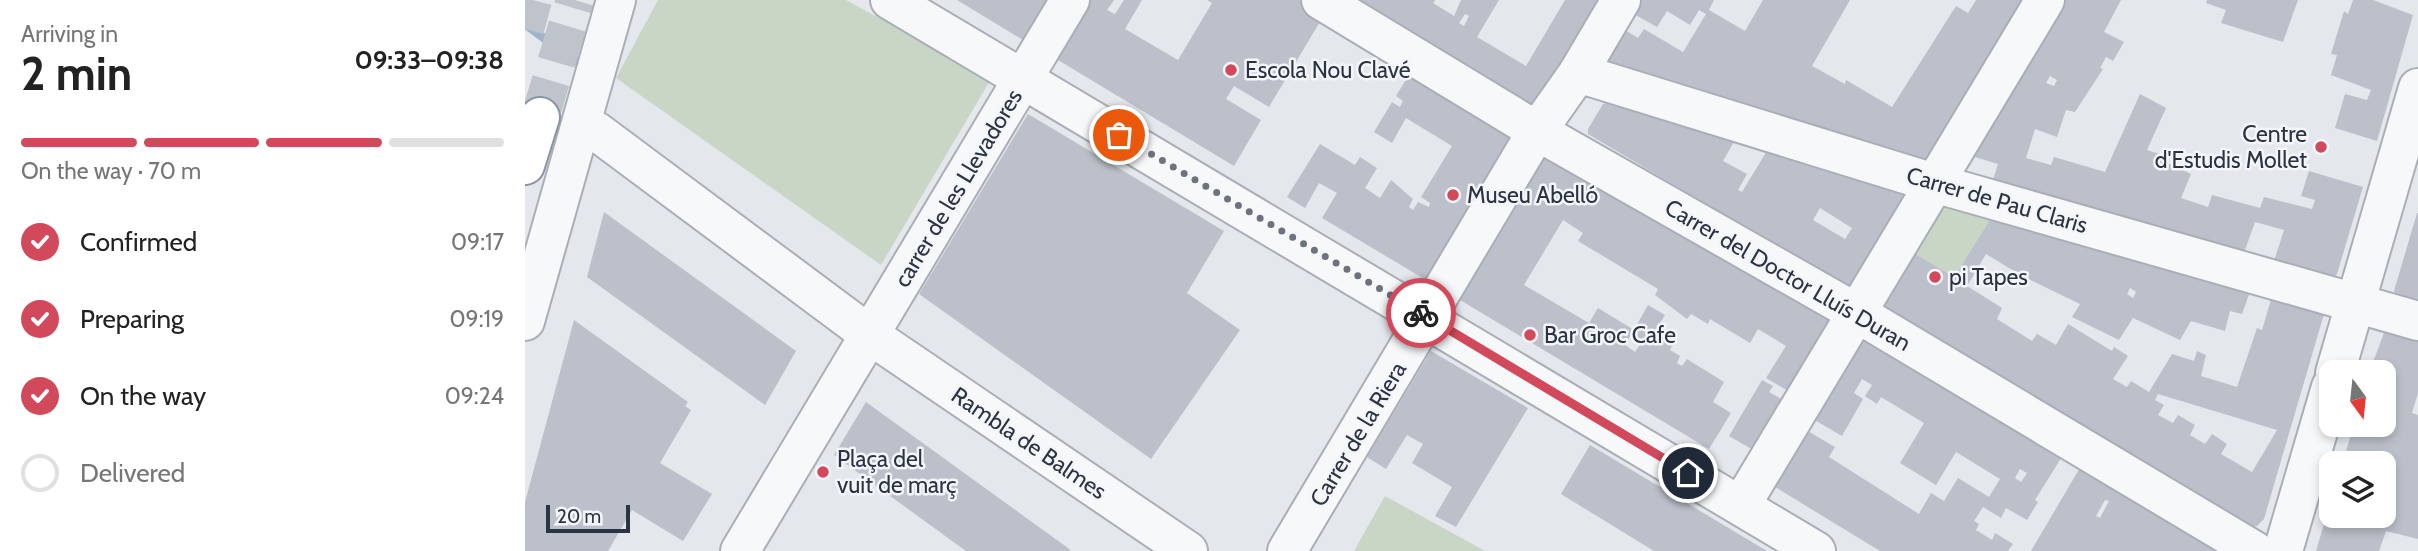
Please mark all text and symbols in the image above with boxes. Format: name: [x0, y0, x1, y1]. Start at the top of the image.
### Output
text: Arriving in: [21, 20, 118, 48]
text: 09:33–09:38: [354, 44, 504, 76]
text: 2 min: [21, 46, 132, 102]
place label: Escola Nou Clavé: [1245, 56, 1411, 84]
marker: Escola Nou Clavé: [1223, 62, 1239, 78]
street label: carrer de les Llevadores: [888, 84, 1028, 292]
pin: [1089, 105, 1149, 165]
icon: bag: [1100, 116, 1138, 154]
place label: Centre d'Estudis Mollet: [2155, 120, 2307, 174]
marker: Centre d'Estudis Mollet: [2313, 139, 2329, 155]
text: On the way · 70 m: [21, 157, 201, 185]
street label: Carrer de Pau Claris: [1903, 161, 2091, 239]
place label: Museu Abelló: [1467, 181, 1598, 209]
marker: Museu Abelló: [1445, 187, 1461, 203]
street label: Carrer del Doctor Lluís Duran: [1660, 193, 1916, 357]
icon: check: [21, 223, 59, 261]
text: Confirmed: [80, 226, 197, 258]
text: 09:17: [451, 228, 504, 256]
place label: pi Tapes: [1949, 263, 2028, 291]
marker: pi Tapes: [1927, 269, 1943, 285]
courier: [1386, 278, 1456, 348]
icon: bike: [1402, 294, 1440, 332]
icon: check: [21, 300, 59, 338]
text: Preparing: [80, 303, 184, 335]
text: 09:19: [450, 305, 504, 333]
place label: Bar Groc Cafe: [1544, 321, 1676, 349]
marker: Bar Groc Cafe: [1522, 327, 1538, 343]
street label: Carrer de la Riera: [1304, 357, 1412, 511]
north arrow: [2319, 360, 2396, 438]
map controls: [2319, 360, 2396, 528]
icon: check: [21, 377, 59, 415]
text: On the way: [80, 380, 206, 412]
street label: Rambla de Balmes: [946, 381, 1112, 505]
text: 09:24: [445, 382, 504, 410]
pin: [1658, 443, 1718, 503]
place label: Plaça del vuit de març: [837, 445, 957, 499]
button: layers: [2319, 451, 2396, 528]
icon: home: [1669, 454, 1707, 492]
text: Delivered: [80, 457, 185, 489]
marker: Plaça del vuit de març: [815, 464, 831, 480]
scale bar: [546, 502, 630, 534]
text: 20 m: [557, 505, 601, 528]

